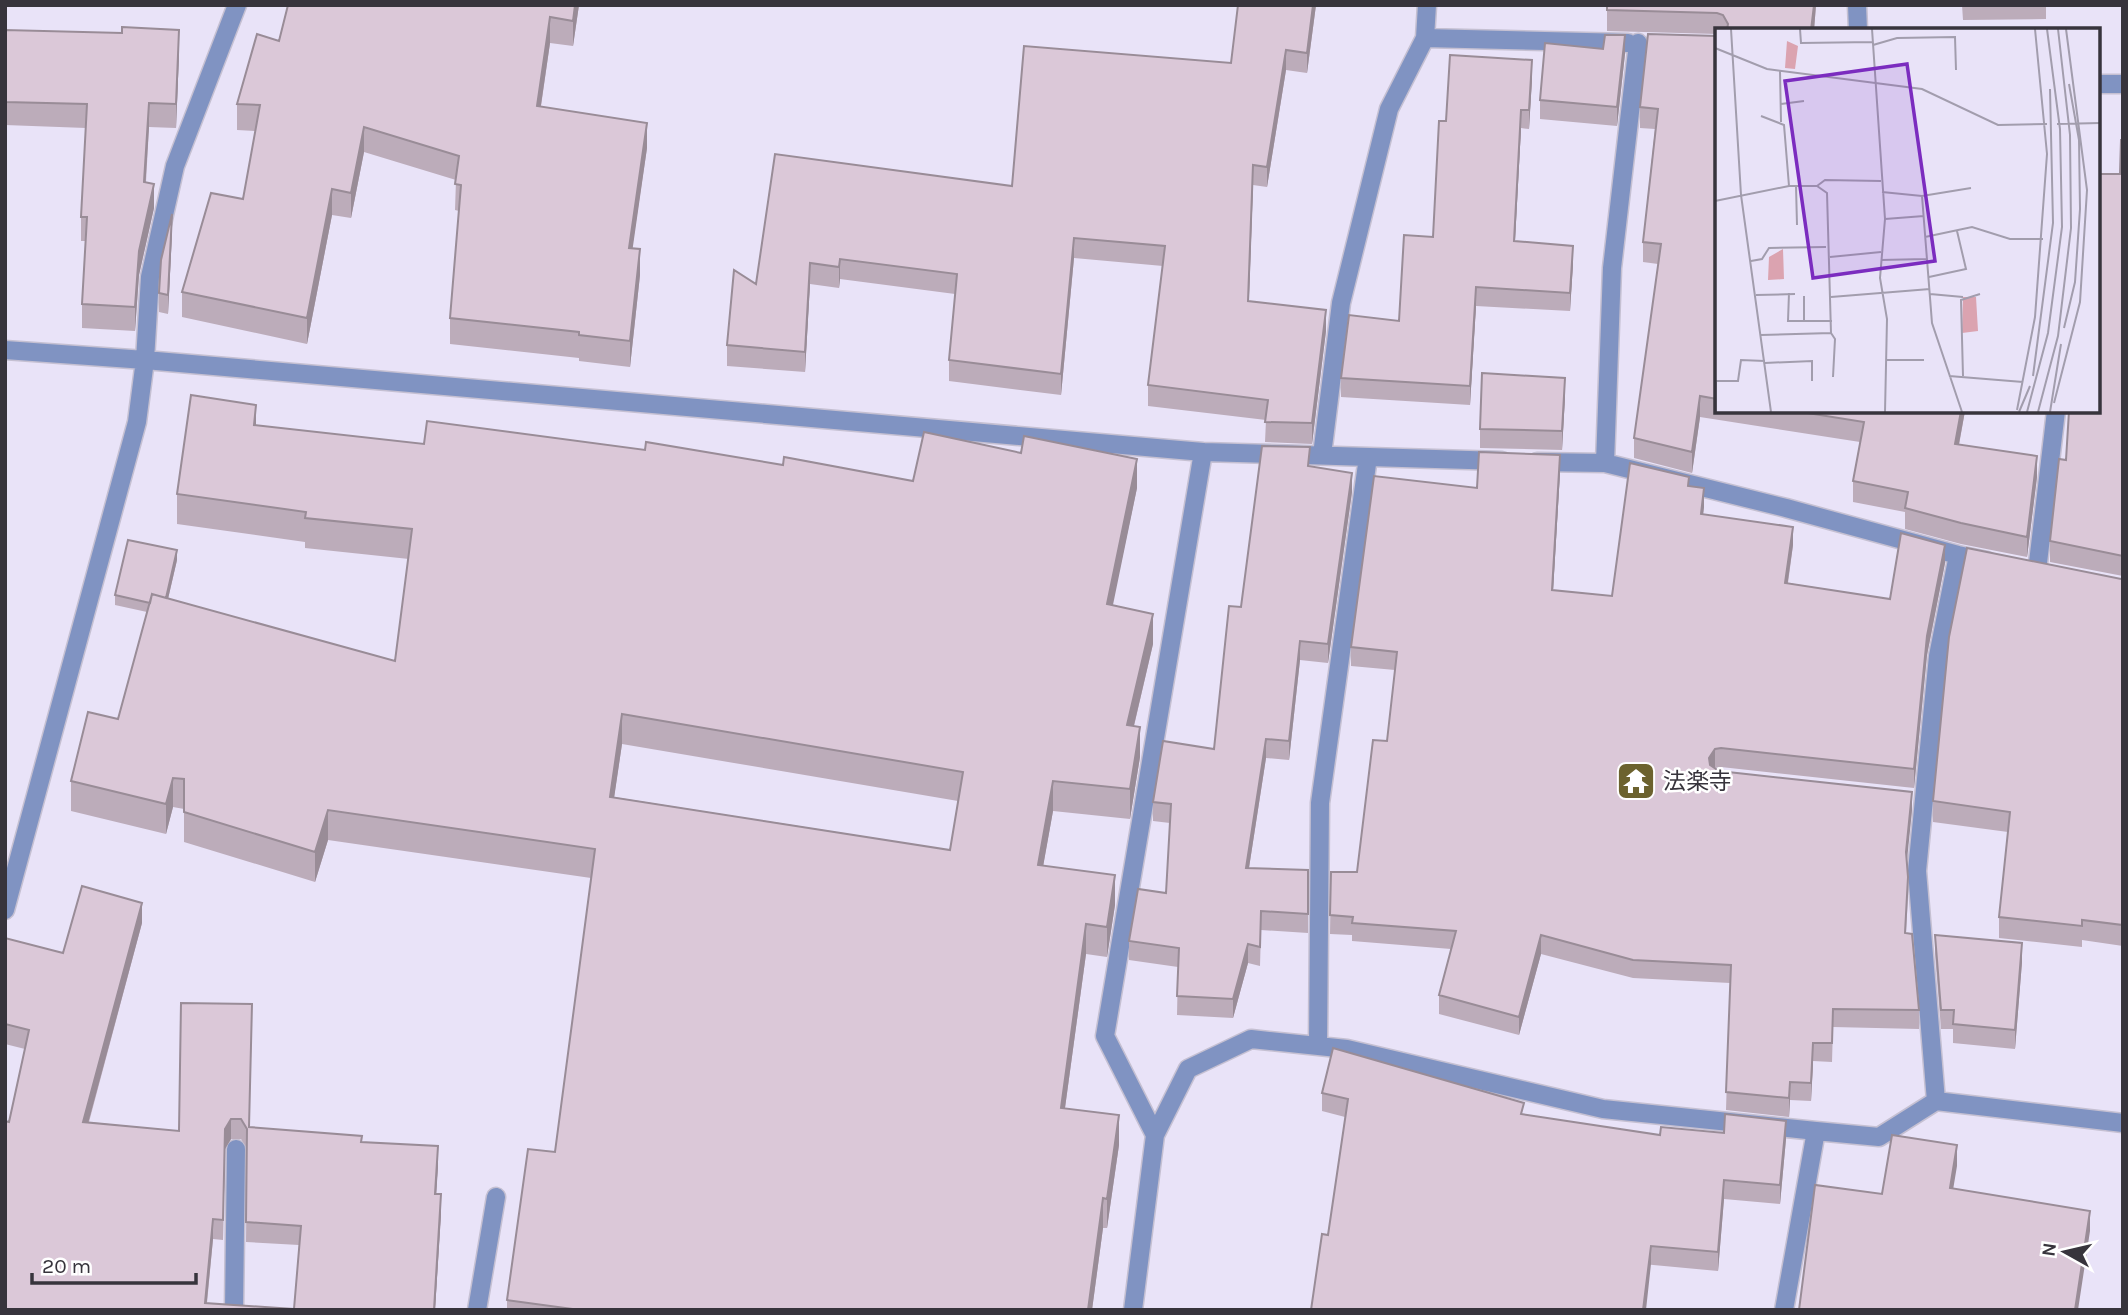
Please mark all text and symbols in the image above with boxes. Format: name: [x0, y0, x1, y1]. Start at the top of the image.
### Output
inset map: [1715, 28, 2100, 413]
temple icon: 法楽寺: [1615, 760, 1657, 802]
place label: 法楽寺: [1663, 768, 1732, 795]
north arrow: [2030, 1217, 2100, 1287]
text: N: [2037, 1241, 2061, 1258]
scale bar: [32, 1242, 196, 1286]
text: 20 m: [42, 1254, 91, 1278]

